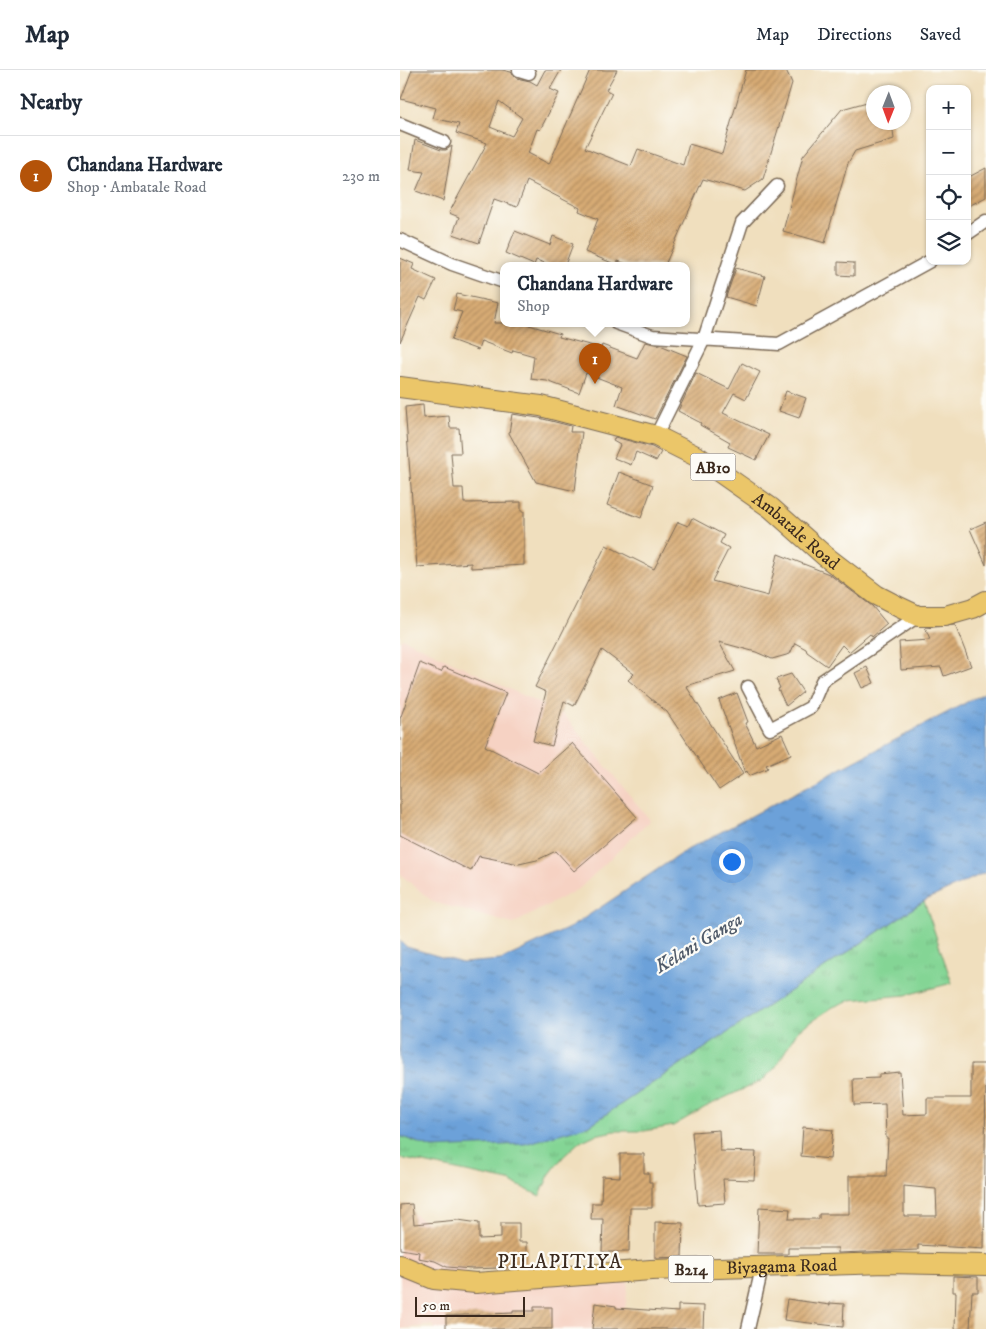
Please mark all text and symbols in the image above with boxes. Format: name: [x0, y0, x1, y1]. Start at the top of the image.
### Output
text: Map: [25, 20, 69, 50]
text: Map: [756, 24, 789, 46]
text: Directions: [817, 24, 892, 46]
text: Saved: [920, 24, 961, 46]
north arrow: [866, 85, 911, 130]
map controls: [926, 85, 971, 265]
button: +: [926, 85, 971, 130]
text: Nearby: [20, 90, 82, 116]
button: −: [926, 130, 971, 175]
text: Chandana Hardware: [67, 154, 223, 177]
text: 1: [33, 166, 39, 186]
text: 230 m: [342, 166, 380, 186]
button: locate: [926, 175, 971, 220]
text: Shop · Ambatale Road: [67, 177, 207, 197]
button: layers: [926, 220, 971, 265]
popup: [500, 262, 690, 327]
text: Chandana Hardware: [517, 273, 673, 296]
text: Shop: [517, 296, 550, 316]
pin: 1: [579, 343, 611, 384]
road number: AB10: [690, 454, 736, 481]
street label: Ambatale Road: [747, 488, 844, 575]
your location: [719, 849, 745, 875]
water label: Kelani Ganga: [650, 908, 747, 979]
district label: PILAPITIYA: [497, 1250, 623, 1275]
street label: Biyagama Road: [726, 1254, 837, 1280]
road number: B214: [668, 1256, 714, 1282]
scale bar: [415, 1294, 525, 1317]
text: 50 m: [422, 1297, 450, 1315]

